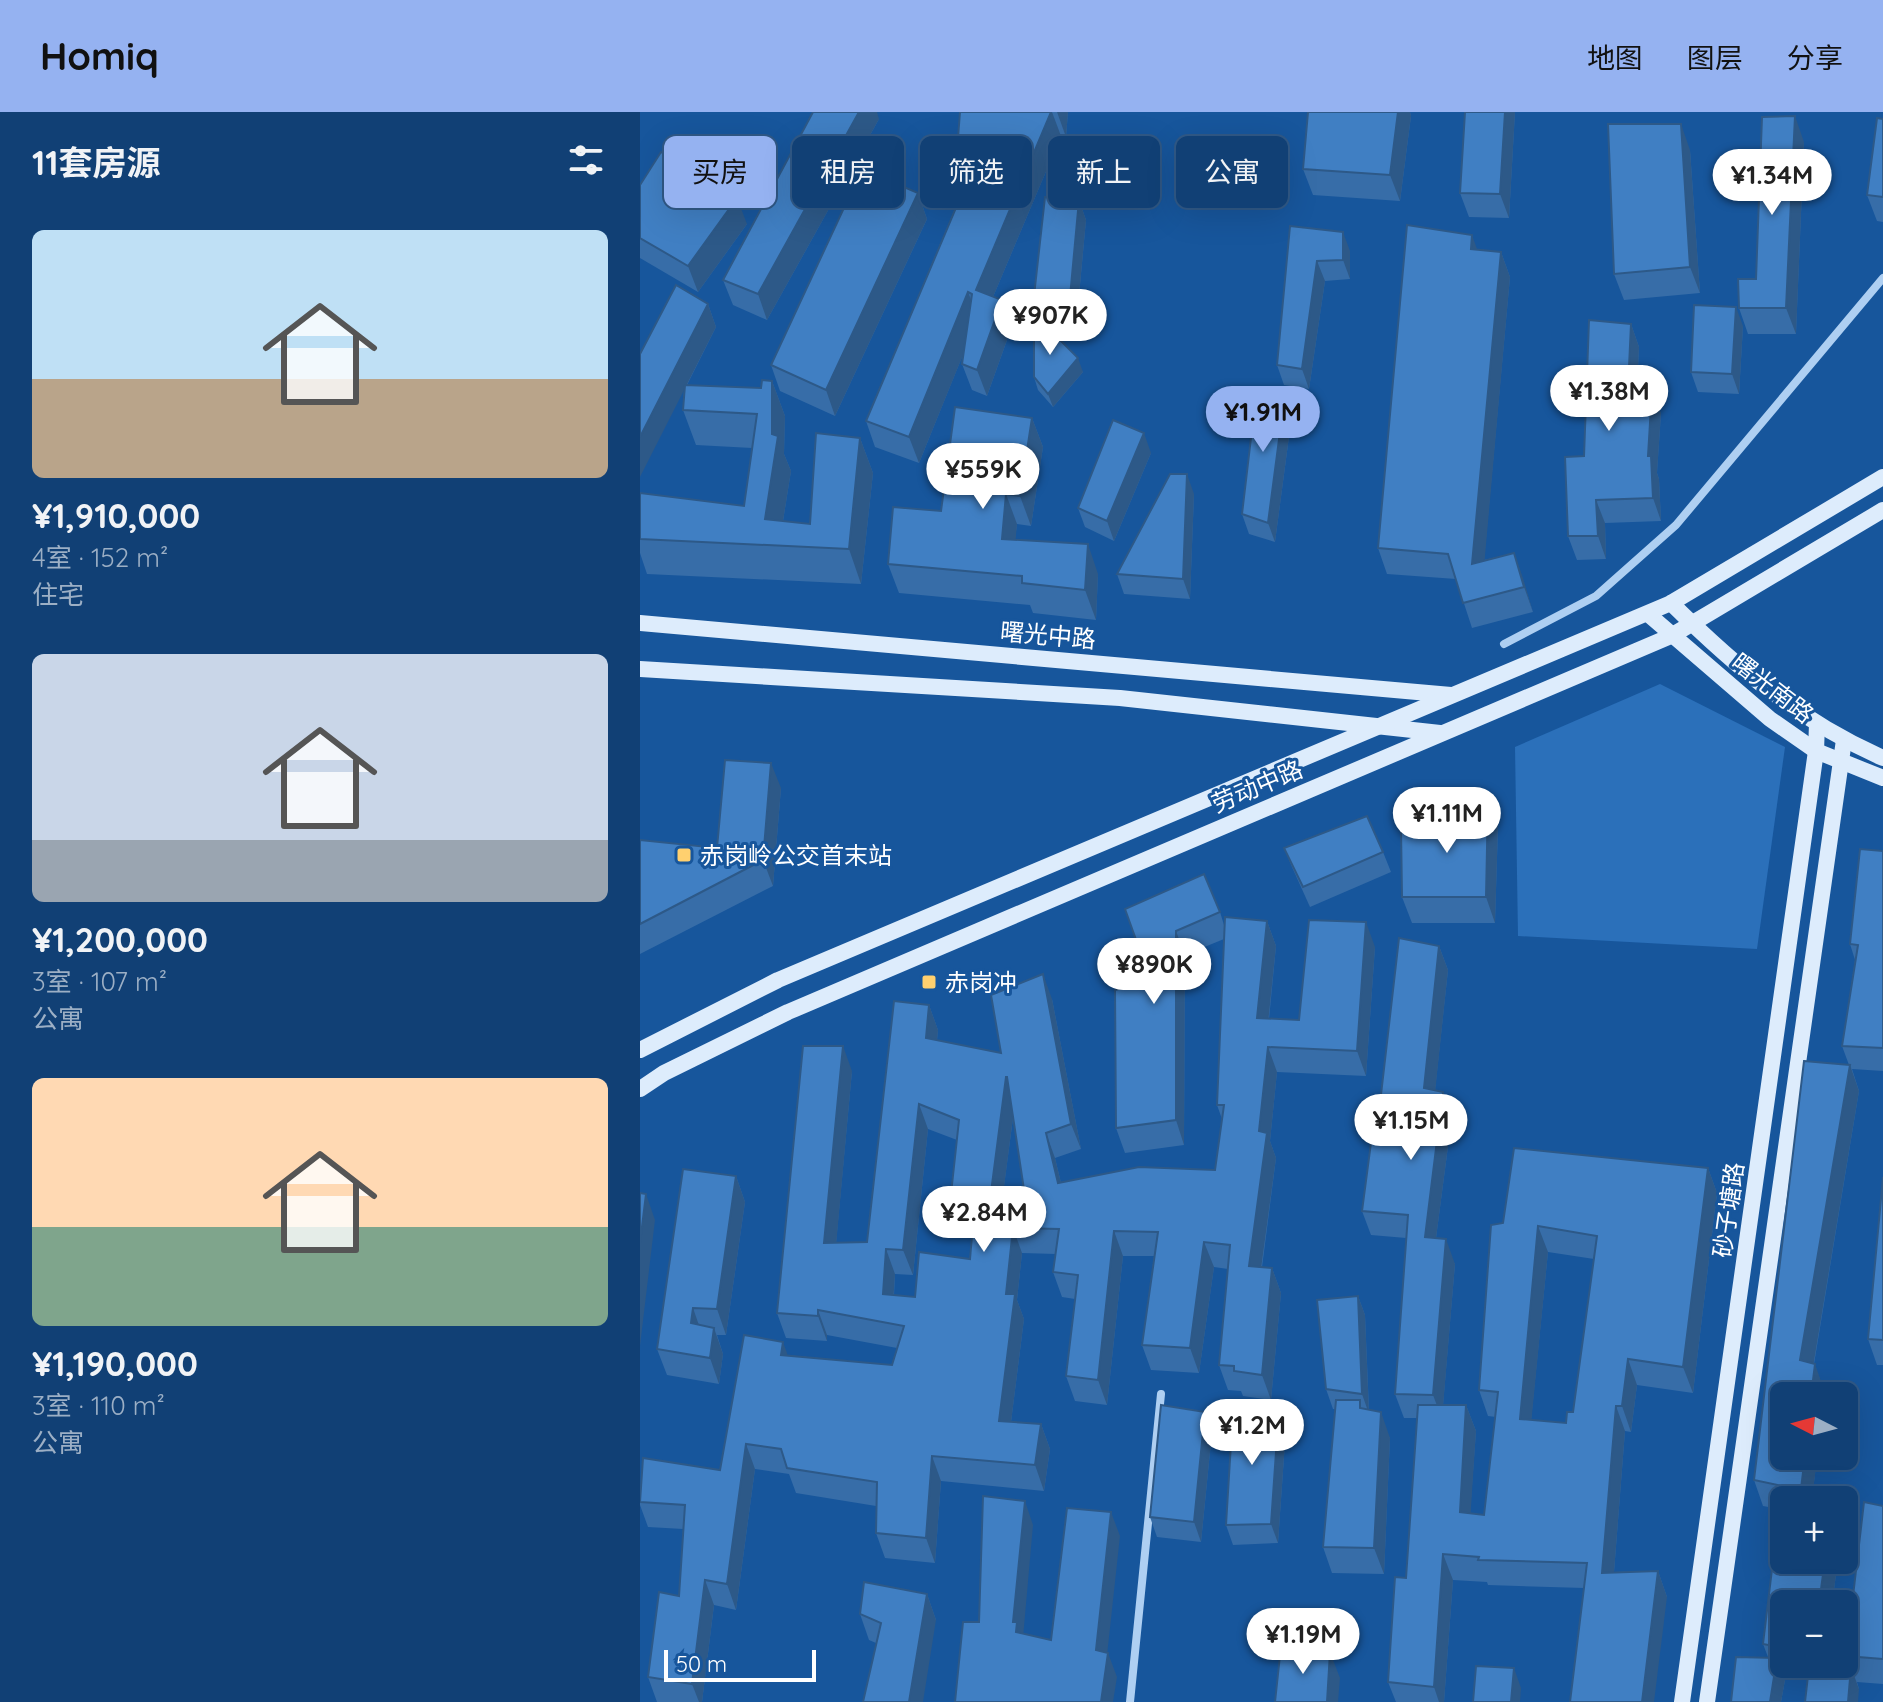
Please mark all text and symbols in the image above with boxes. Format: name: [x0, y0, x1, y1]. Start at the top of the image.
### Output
text: Homiq: [40, 32, 159, 80]
text: 地图: [1587, 40, 1643, 75]
text: 图层: [1687, 40, 1743, 75]
text: 分享: [1787, 40, 1843, 75]
chip: 买房: [664, 136, 776, 208]
chip: 租房: [792, 136, 904, 208]
chip: 筛选: [920, 136, 1032, 208]
chip: 新上: [1048, 136, 1160, 208]
chip: 公寓: [1176, 136, 1288, 208]
icon: filters: [564, 138, 608, 182]
text: 11套房源: [32, 141, 160, 184]
pin: ¥1.34M: [1707, 149, 1837, 217]
text: ¥1.34M: [1731, 158, 1813, 191]
icon: home: [248, 282, 392, 426]
pin: ¥907K: [994, 289, 1106, 357]
text: ¥907K: [1012, 298, 1088, 331]
pin: ¥1.38M: [1544, 365, 1674, 433]
text: ¥1.38M: [1568, 374, 1650, 407]
pin: ¥1.91M: [1198, 386, 1328, 454]
text: ¥1.91M: [1224, 395, 1302, 428]
pin: ¥559K: [927, 443, 1039, 511]
text: ¥559K: [944, 452, 1022, 485]
text: ¥1,910,000: [32, 494, 200, 537]
text: 4室 · 152 m²: [32, 541, 168, 574]
text: 住宅: [32, 578, 84, 611]
street label: 曙光中路: [999, 616, 1097, 654]
street label: 曙光南路: [1726, 647, 1820, 729]
icon: home: [248, 706, 392, 850]
street label: 劳动中路: [1207, 753, 1307, 819]
pin: ¥1.11M: [1382, 787, 1512, 855]
text: ¥1.11M: [1411, 796, 1483, 829]
place label: 赤岗岭公交首末站: [700, 840, 892, 870]
marker: 赤岗岭公交首末站: [675, 846, 693, 864]
text: ¥1,200,000: [32, 918, 208, 961]
pin: ¥890K: [1098, 938, 1210, 1006]
text: ¥890K: [1115, 947, 1193, 980]
text: 3室 · 107 m²: [32, 965, 167, 998]
place label: 赤岗冲: [945, 967, 1017, 997]
marker: 赤岗冲: [920, 973, 938, 991]
text: 公寓: [32, 1002, 84, 1035]
pin: ¥1.15M: [1346, 1094, 1476, 1162]
text: ¥1.15M: [1372, 1103, 1450, 1136]
icon: home: [248, 1130, 392, 1274]
street label: 砂子塘路: [1706, 1160, 1750, 1260]
pin: ¥2.84M: [919, 1186, 1049, 1254]
text: ¥2.84M: [940, 1195, 1028, 1228]
text: ¥1,190,000: [32, 1342, 198, 1385]
north arrow: [1770, 1382, 1858, 1470]
map controls: [1770, 1382, 1858, 1678]
text: 3室 · 110 m²: [32, 1389, 165, 1422]
pin: ¥1.2M: [1196, 1399, 1308, 1467]
text: ¥1.2M: [1218, 1408, 1286, 1441]
text: 公寓: [32, 1426, 84, 1459]
button: +: [1770, 1486, 1858, 1574]
button: −: [1770, 1590, 1858, 1678]
pin: ¥1.19M: [1238, 1608, 1368, 1676]
text: ¥1.19M: [1265, 1617, 1341, 1650]
scale bar: [664, 1646, 816, 1682]
text: 50 m: [676, 1650, 727, 1678]

